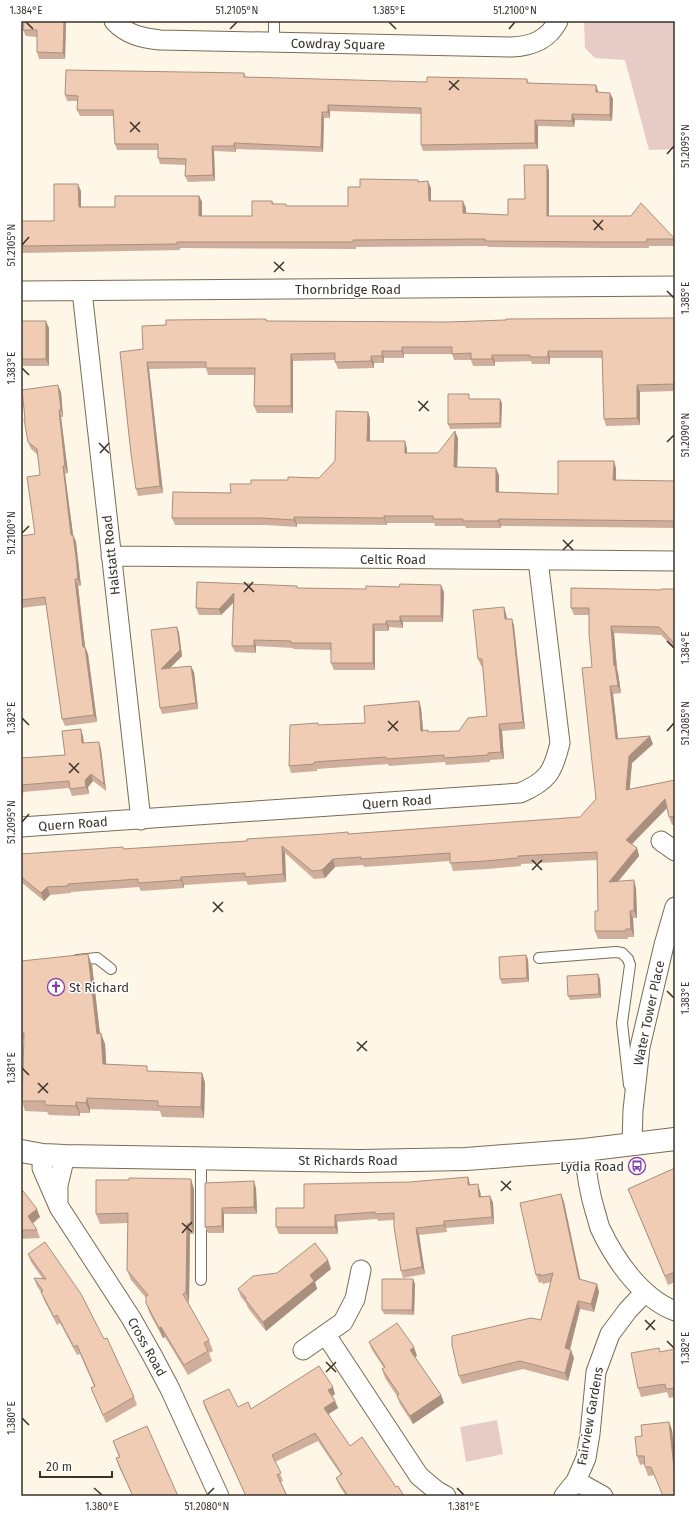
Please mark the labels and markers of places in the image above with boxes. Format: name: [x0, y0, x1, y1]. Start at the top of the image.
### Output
church icon: St Richard: [46, 977, 66, 997]
place label: St Richard: [69, 980, 129, 995]
bus stop icon: Lydia Road: [627, 1156, 647, 1176]
place label: Lydia Road: [560, 1159, 624, 1174]

